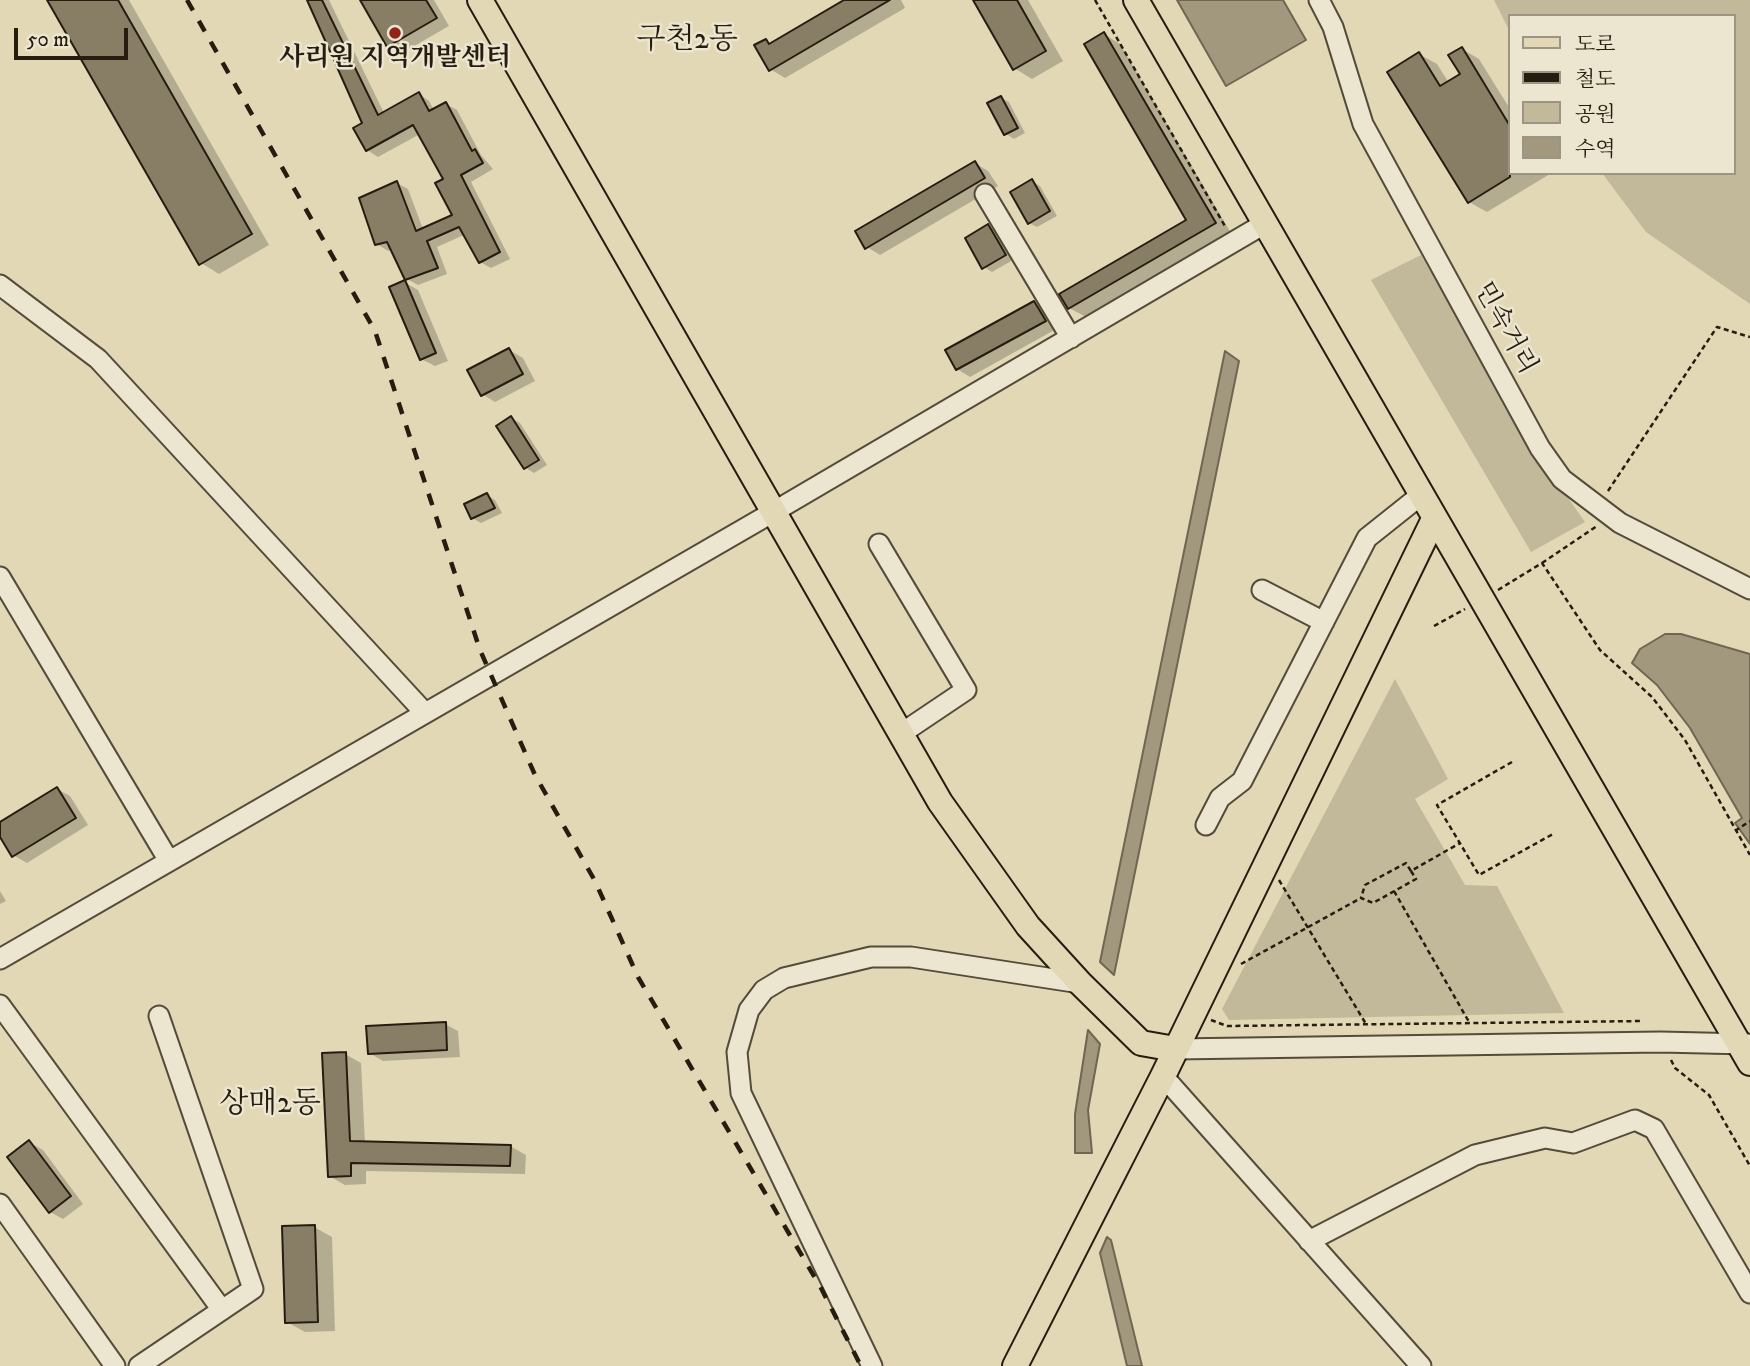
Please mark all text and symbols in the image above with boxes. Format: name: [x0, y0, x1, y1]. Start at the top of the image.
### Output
scale bar: [18, 14, 131, 58]
legend: [1508, 14, 1736, 175]
district label: 구천2동: [636, 24, 738, 60]
marker: 사리원 지역개발센터: [387, 25, 403, 41]
text: 50 m: [27, 27, 69, 53]
text: 도로: [1575, 32, 1616, 58]
place label: 사리원 지역개발센터: [279, 44, 511, 76]
text: 철도: [1575, 67, 1616, 93]
text: 공원: [1575, 102, 1616, 128]
text: 수역: [1575, 137, 1616, 163]
street label: 민속거리: [1466, 278, 1542, 380]
district label: 상매2동: [219, 1088, 321, 1124]

